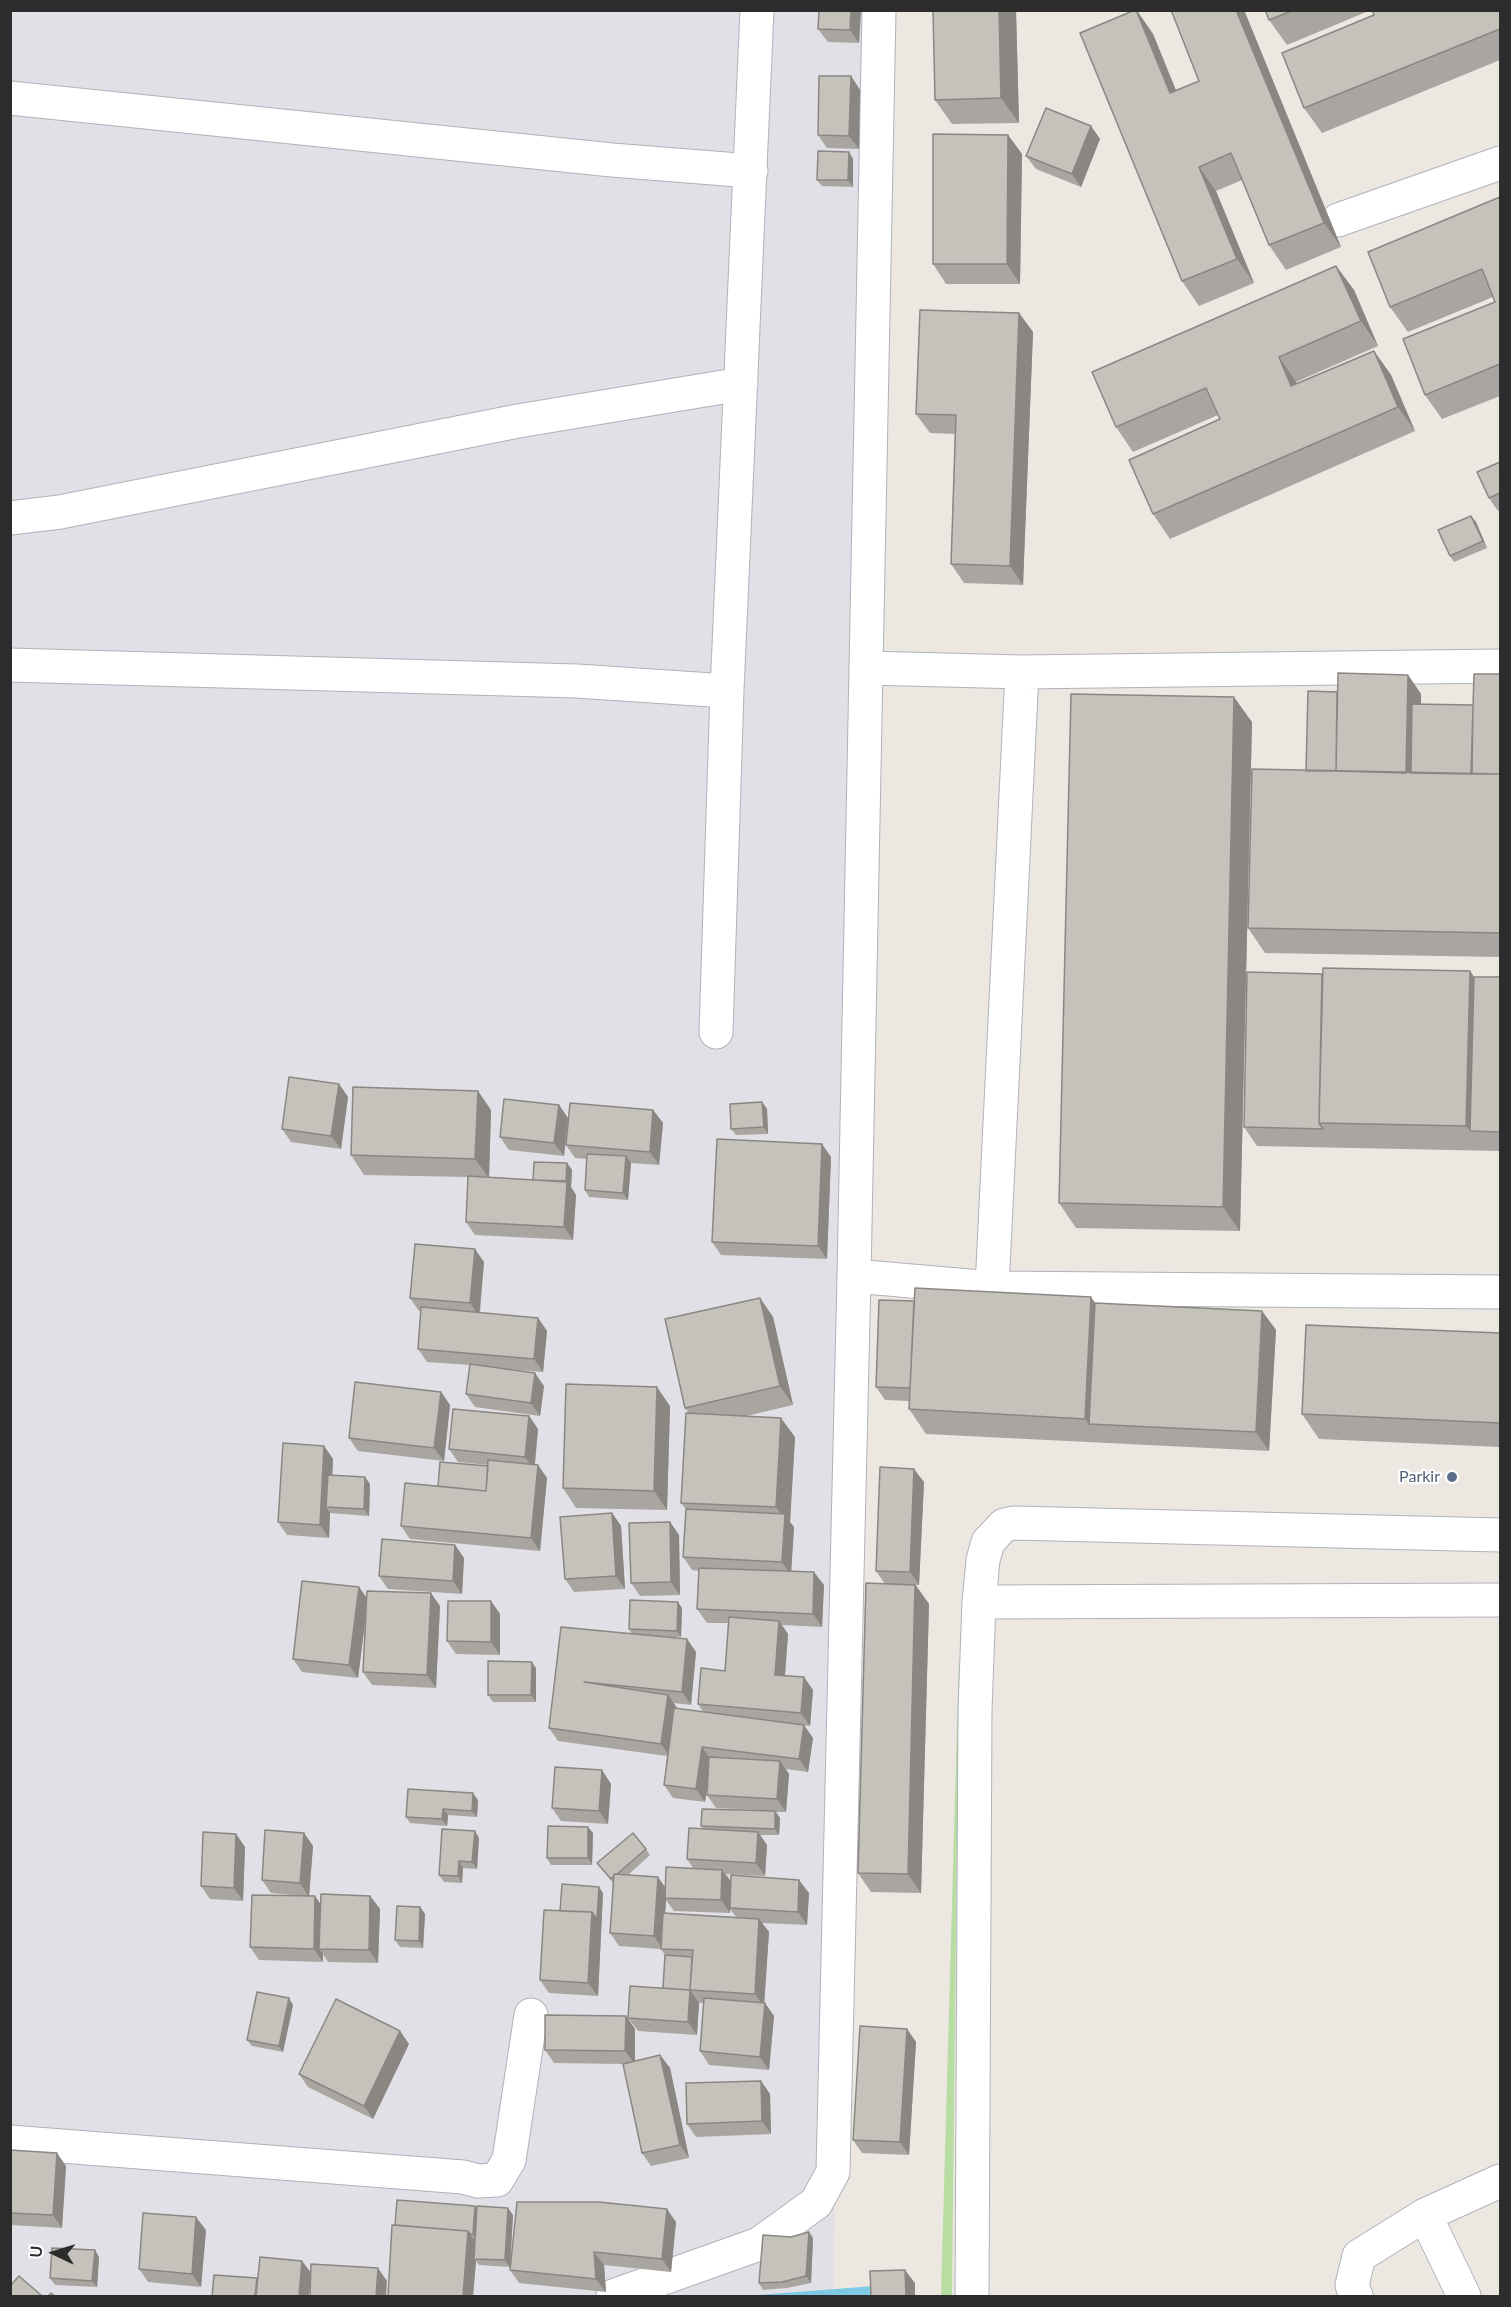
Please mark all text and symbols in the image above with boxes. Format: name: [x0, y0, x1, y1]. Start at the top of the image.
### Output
place label: Parkir: [1399, 1467, 1440, 1487]
marker: Parkir: [1445, 1470, 1459, 1484]
north arrow: [24, 2223, 84, 2283]
text: U: [26, 2245, 45, 2258]

